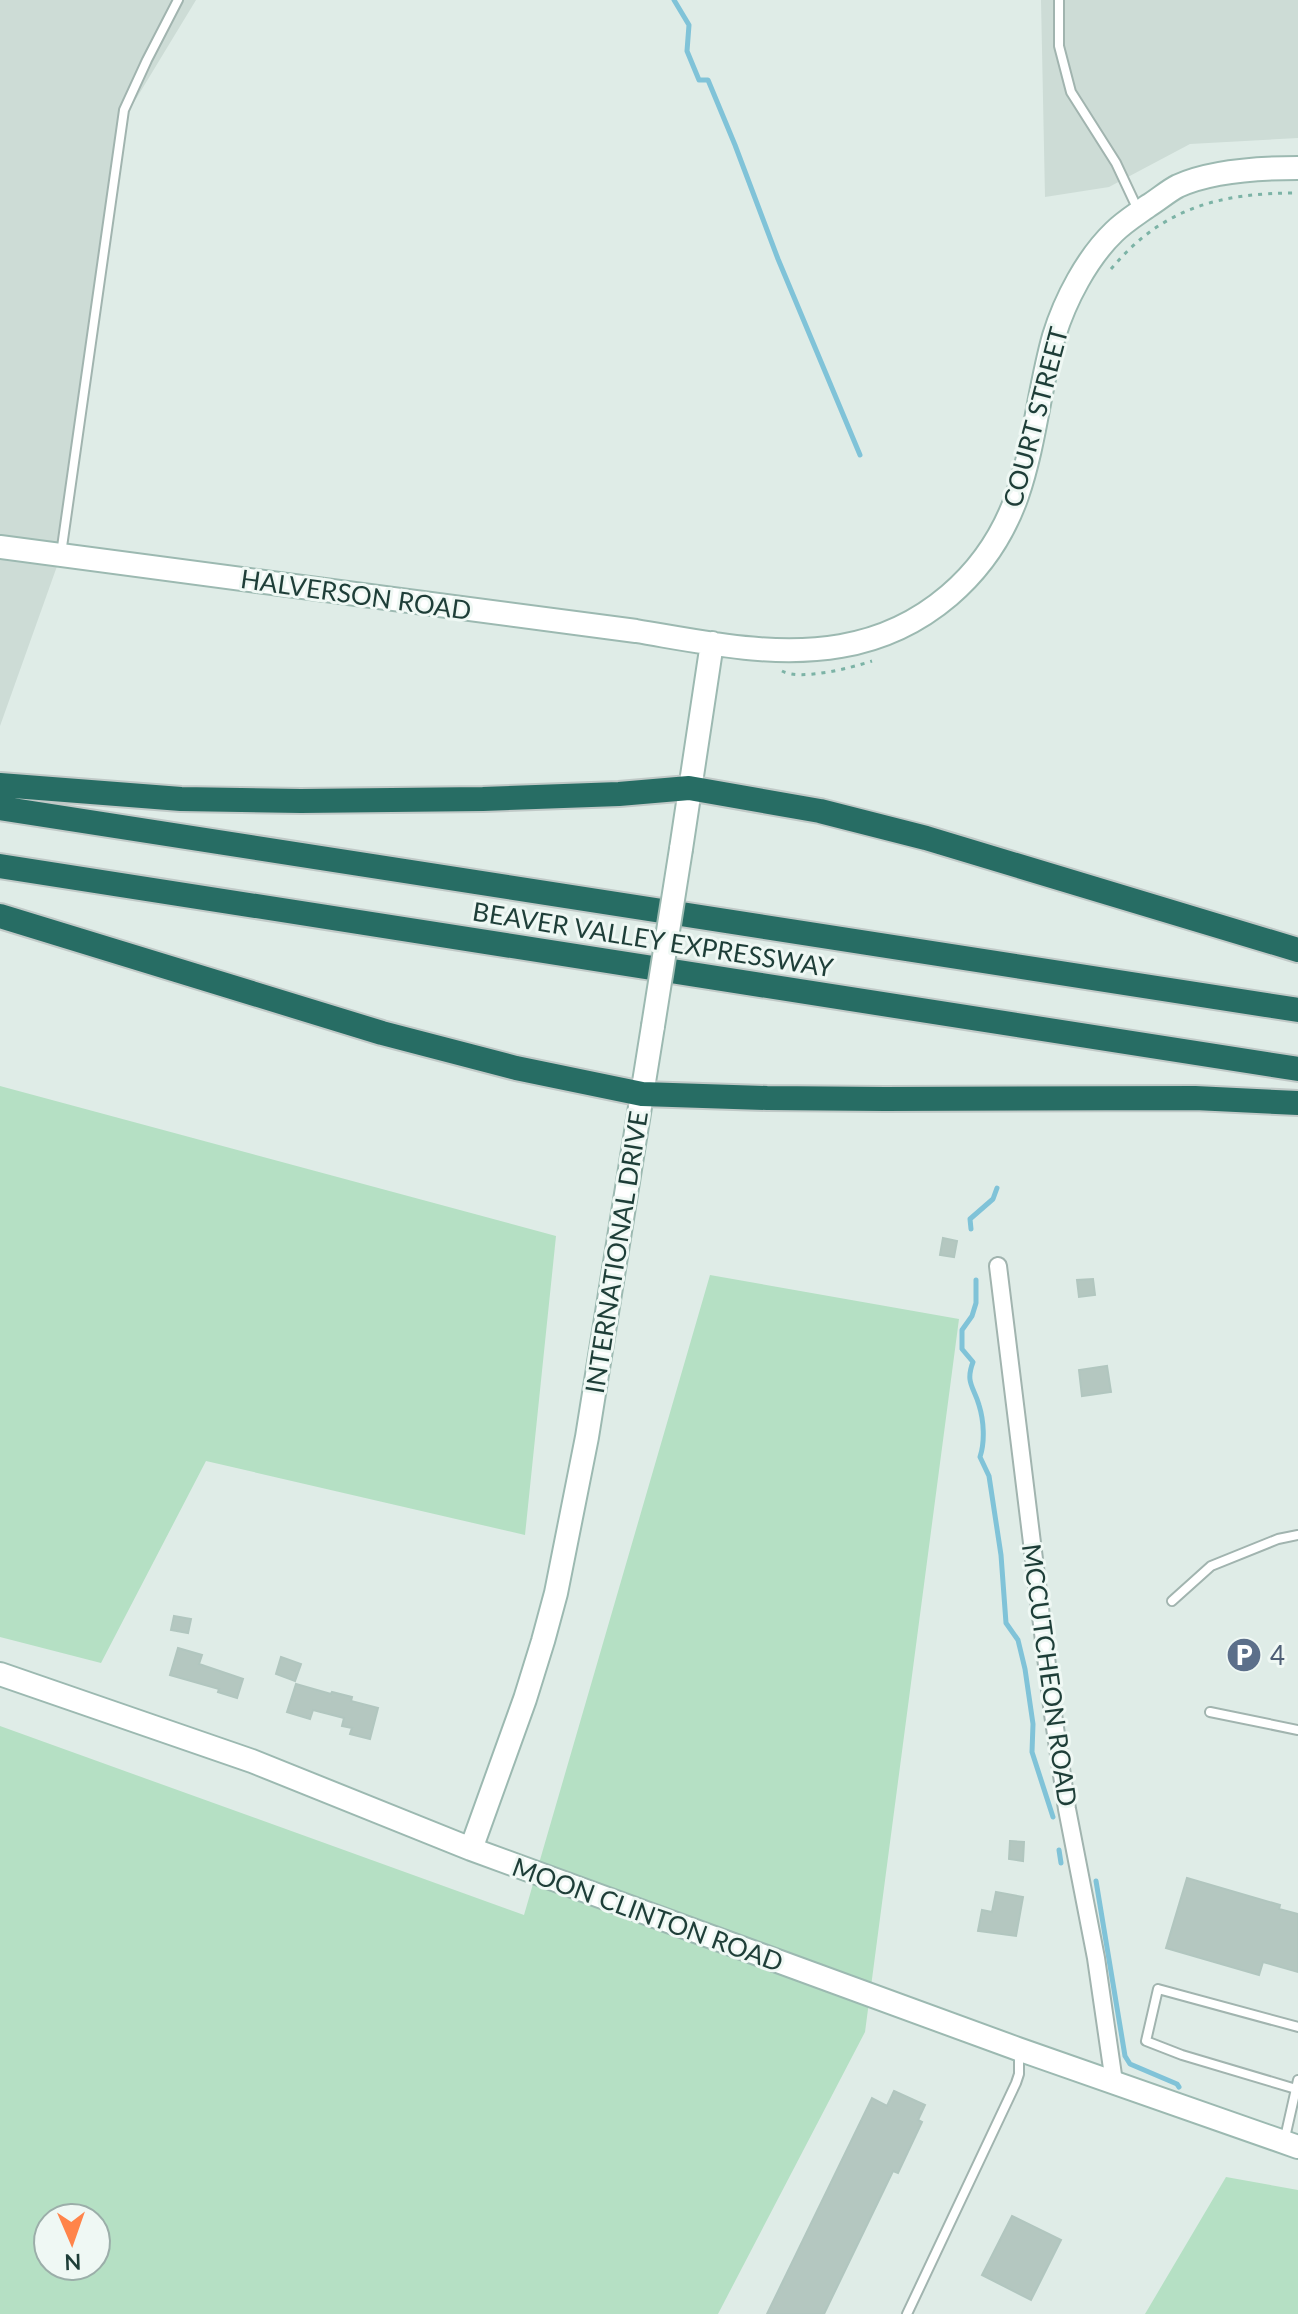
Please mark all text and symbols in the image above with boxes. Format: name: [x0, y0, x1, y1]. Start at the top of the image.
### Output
street label: COURT STREET: [996, 324, 1074, 510]
street label: HALVERSON ROAD: [239, 562, 473, 626]
street label: BEAVER VALLEY EXPRESSWAY: [470, 895, 836, 983]
street label: INTERNATIONAL DRIVE: [578, 1109, 654, 1395]
street label: MCCUTCHEON ROAD: [1016, 1542, 1084, 1808]
parking icon: 4: [1225, 1636, 1263, 1674]
place label: 4: [1270, 1639, 1285, 1671]
street label: MOON CLINTON ROAD: [508, 1850, 788, 1978]
north arrow: [32, 2202, 112, 2282]
text: N: [64, 2249, 82, 2276]

